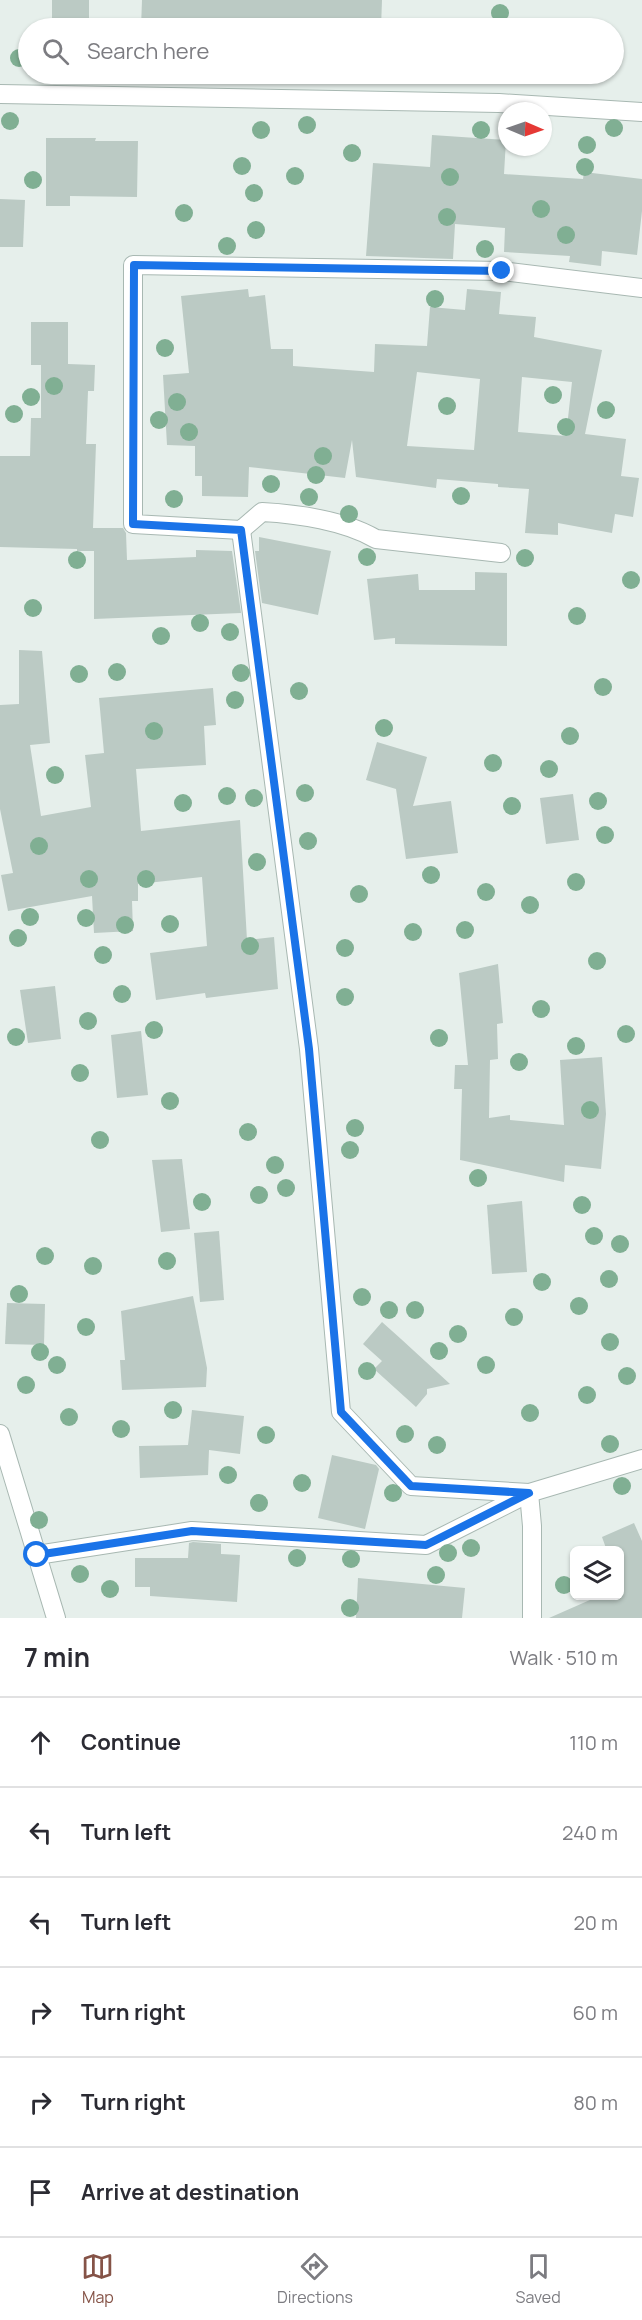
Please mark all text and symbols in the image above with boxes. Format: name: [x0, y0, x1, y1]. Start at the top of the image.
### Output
search box: [18, 18, 624, 84]
icon: search: [39, 35, 72, 68]
text: Search here: [87, 36, 209, 66]
north arrow: [498, 102, 552, 156]
route end: [488, 257, 514, 283]
route start: [23, 1541, 49, 1567]
map controls: [570, 1546, 624, 1600]
button: layers: [570, 1546, 624, 1600]
text: 7 min: [24, 1639, 90, 1675]
text: Walk · 510 m: [509, 1644, 618, 1671]
icon: ahead: [24, 1726, 57, 1759]
text: Continue: [81, 1727, 181, 1757]
text: 110 m: [569, 1729, 618, 1756]
icon: left: [24, 1816, 57, 1849]
text: Turn left: [81, 1817, 171, 1847]
text: 240 m: [562, 1819, 618, 1846]
icon: left: [24, 1906, 57, 1939]
text: Turn left: [81, 1907, 171, 1937]
text: 20 m: [573, 1909, 618, 1936]
icon: right: [24, 1996, 57, 2029]
text: Turn right: [81, 1997, 186, 2027]
text: 60 m: [572, 1999, 618, 2026]
icon: right: [24, 2086, 57, 2119]
text: Turn right: [81, 2087, 186, 2117]
text: 80 m: [573, 2089, 618, 2116]
icon: arrive: [24, 2176, 57, 2209]
text: Arrive at destination: [81, 2177, 299, 2207]
tab: Map: [81, 2250, 114, 2308]
tab: Directions: [277, 2250, 353, 2308]
tab: Saved: [516, 2250, 561, 2308]

